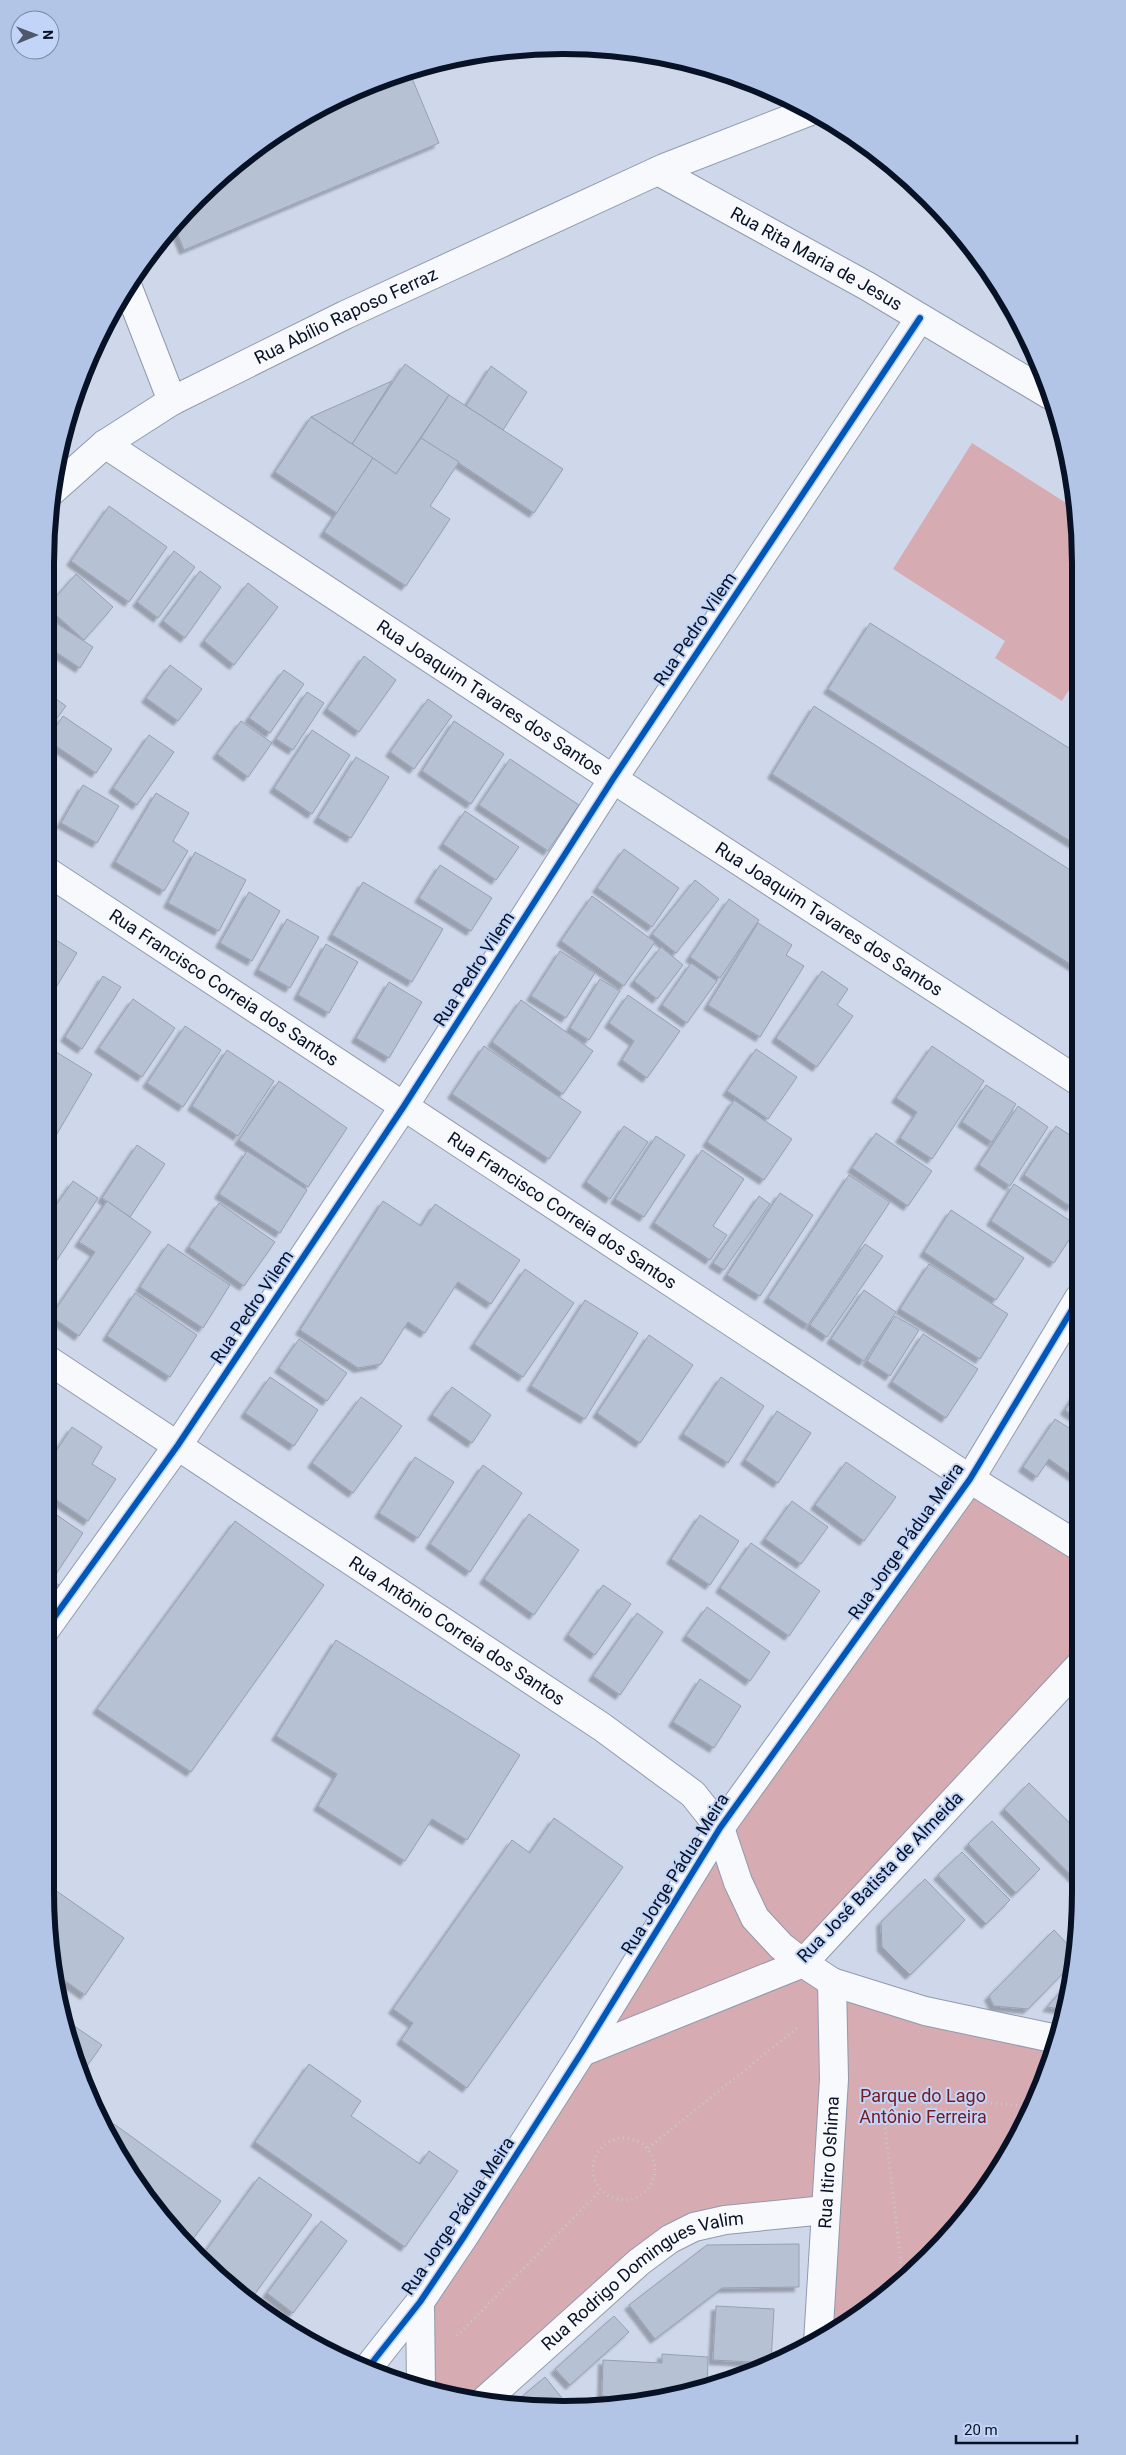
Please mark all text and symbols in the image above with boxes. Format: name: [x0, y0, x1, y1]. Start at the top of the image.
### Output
north arrow: [10, 10, 60, 60]
text: N: [40, 30, 56, 40]
street label: Rua Rita Maria de Jesus: [727, 202, 906, 315]
street label: Rua Abílio Raposo Ferraz: [251, 263, 441, 368]
street label: Rua Pedro Vilem: [649, 568, 740, 689]
street label: Rua Joaquim Tavares dos Santos: [373, 615, 607, 780]
street label: Rua Joaquim Tavares dos Santos: [712, 837, 947, 1000]
street label: Rua Francisco Correia dos Santos: [106, 904, 343, 1070]
street label: Rua Pedro Vilem: [429, 907, 518, 1030]
street label: Rua Francisco Correia dos Santos: [444, 1127, 681, 1293]
street label: Rua Pedro Vilem: [206, 1246, 297, 1367]
street label: Rua Jorge Pádua Meira: [844, 1458, 968, 1623]
street label: Rua Antônio Correia dos Santos: [345, 1551, 569, 1709]
street label: Rua José Batista de Almeida: [792, 1787, 967, 1966]
street label: Rua Jorge Pádua Meira: [616, 1789, 733, 1958]
park label: Parque do Lago Antônio Ferreira: [859, 2085, 987, 2127]
street label: Rua Itiro Oshima: [814, 2095, 843, 2229]
street label: Rua Jorge Pádua Meira: [397, 2133, 518, 2299]
street label: Rua Rodrigo Domingues Valim: [537, 2207, 745, 2354]
scale bar: [956, 2412, 1077, 2444]
text: 20 m: [964, 2421, 998, 2439]

